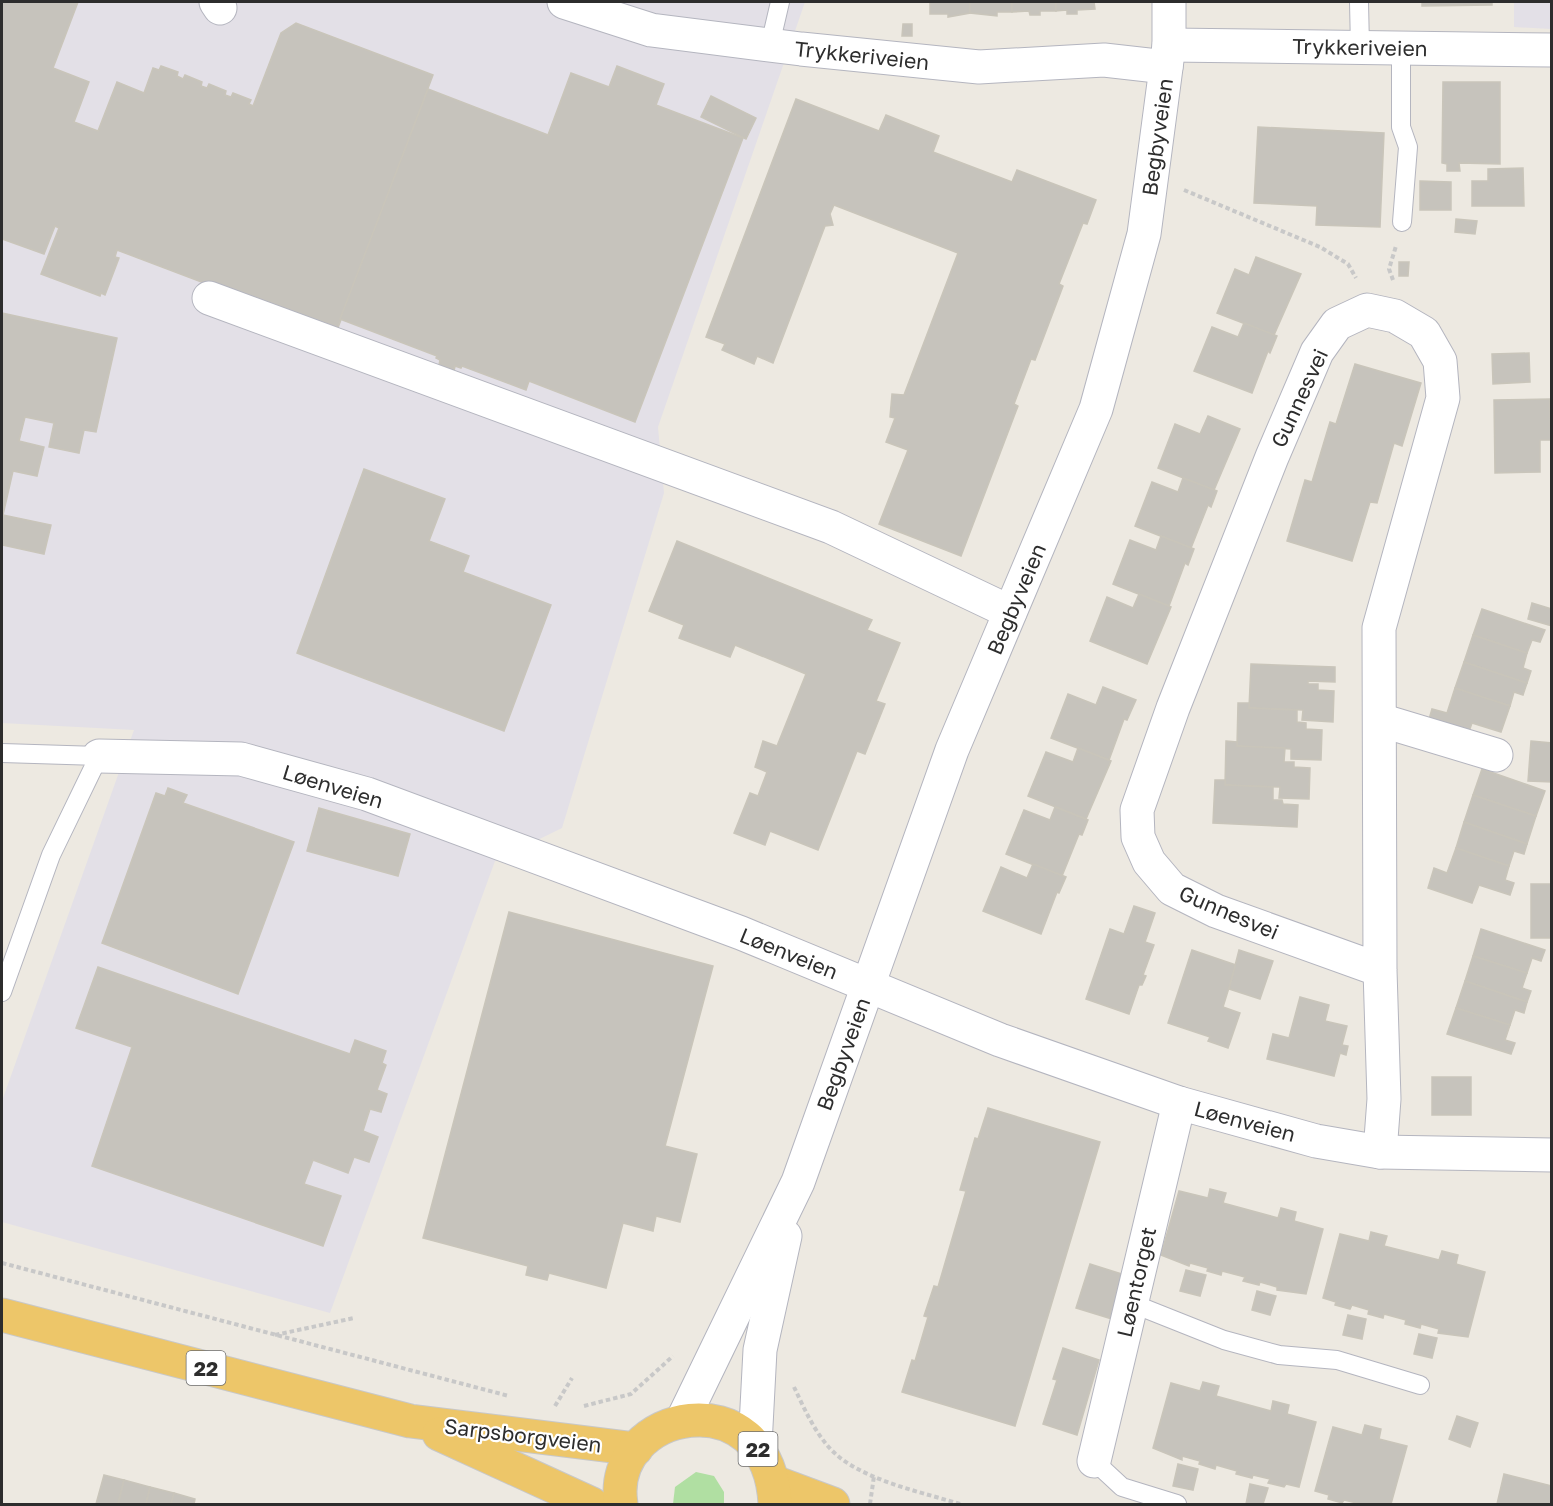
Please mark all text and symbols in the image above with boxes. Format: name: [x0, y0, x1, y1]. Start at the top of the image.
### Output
street label: Trykkeriveien: [1292, 33, 1428, 61]
street label: Trykkeriveien: [793, 35, 931, 75]
street label: Begbyveien: [1136, 77, 1178, 197]
street label: Gunnesvei: [1265, 345, 1333, 451]
street label: Begbyveien: [981, 539, 1051, 659]
street label: Løenveien: [280, 758, 386, 814]
street label: Gunnesvei: [1175, 879, 1283, 945]
street label: Løenveien: [736, 922, 842, 984]
street label: Begbyveien: [811, 994, 875, 1114]
street label: Løenveien: [1192, 1095, 1298, 1147]
street label: Løentorget: [1111, 1224, 1161, 1340]
road number: 22: [186, 1351, 226, 1385]
street label: Sarpsborgveien: [443, 1412, 603, 1458]
road number: 22: [738, 1432, 777, 1466]

